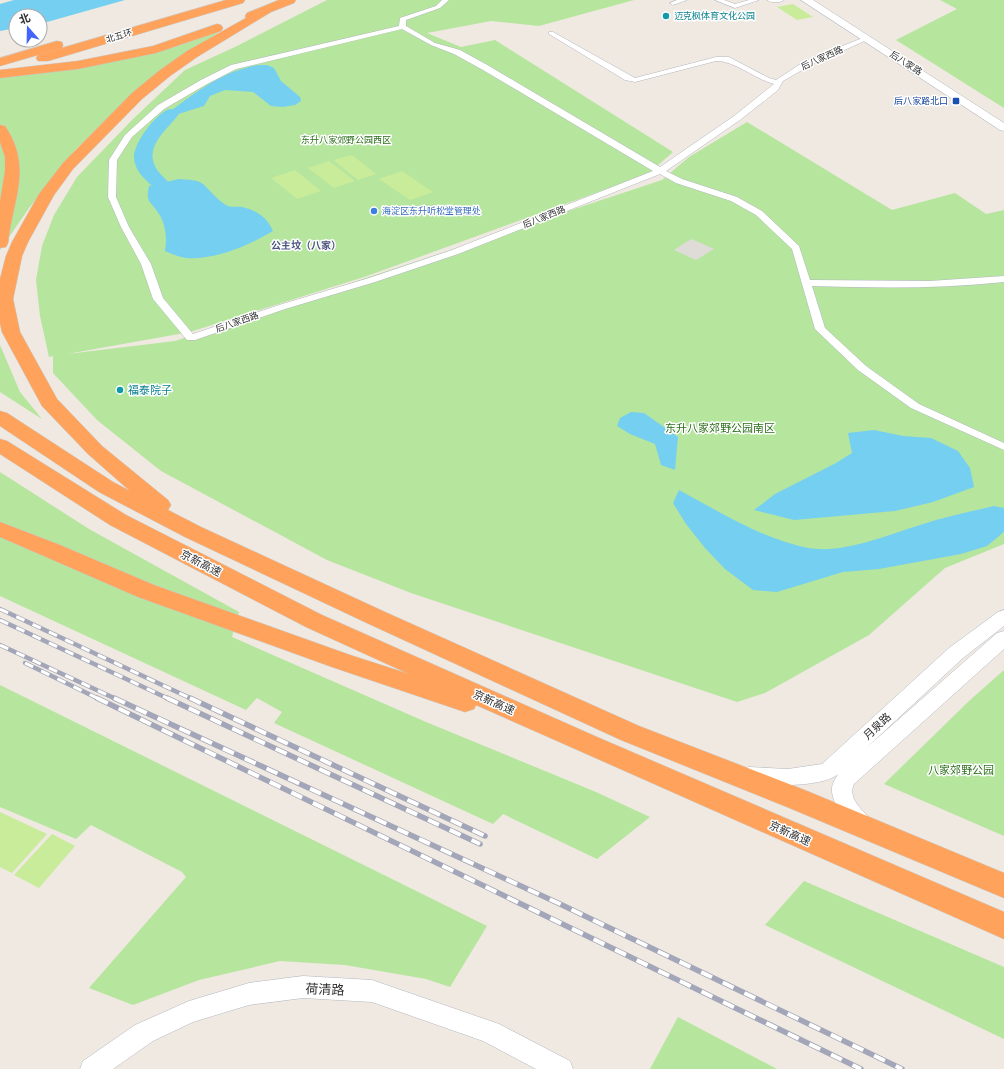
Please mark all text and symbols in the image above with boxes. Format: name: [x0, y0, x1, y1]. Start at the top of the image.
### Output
north arrow: [8, 8, 48, 48]
place label: 迈克枫体育文化公园: [674, 10, 755, 21]
text: 北: [17, 11, 32, 27]
marker: 迈克枫体育文化公园: [661, 11, 671, 21]
street label: 北五环: [105, 27, 133, 45]
street label: 后八家西路: [799, 44, 845, 72]
street label: 后八家路: [888, 49, 924, 77]
place label: 后八家路北口: [894, 96, 948, 106]
marker: 后八家路北口: [951, 96, 961, 106]
park label: 东升八家郊野公园西区: [301, 135, 391, 145]
street label: 后八家西路: [521, 204, 567, 230]
marker: 海淀区东升听松堂管理处: [369, 206, 379, 216]
place label: 海淀区东升听松堂管理处: [382, 206, 481, 216]
district label: 公主坟（八家）: [271, 239, 341, 251]
street label: 后八家西路: [214, 310, 260, 334]
place label: 福泰院子: [128, 384, 172, 397]
marker: 福泰院子: [115, 385, 125, 395]
park label: 东升八家郊野公园南区: [665, 422, 775, 435]
street label: 京新高速: [178, 548, 223, 579]
street label: 京新高速: [471, 688, 517, 717]
street label: 月泉路: [861, 710, 894, 742]
park label: 八家郊野公园: [928, 764, 994, 777]
street label: 京新高速: [767, 819, 813, 848]
street label: 荷清路: [305, 981, 345, 998]

